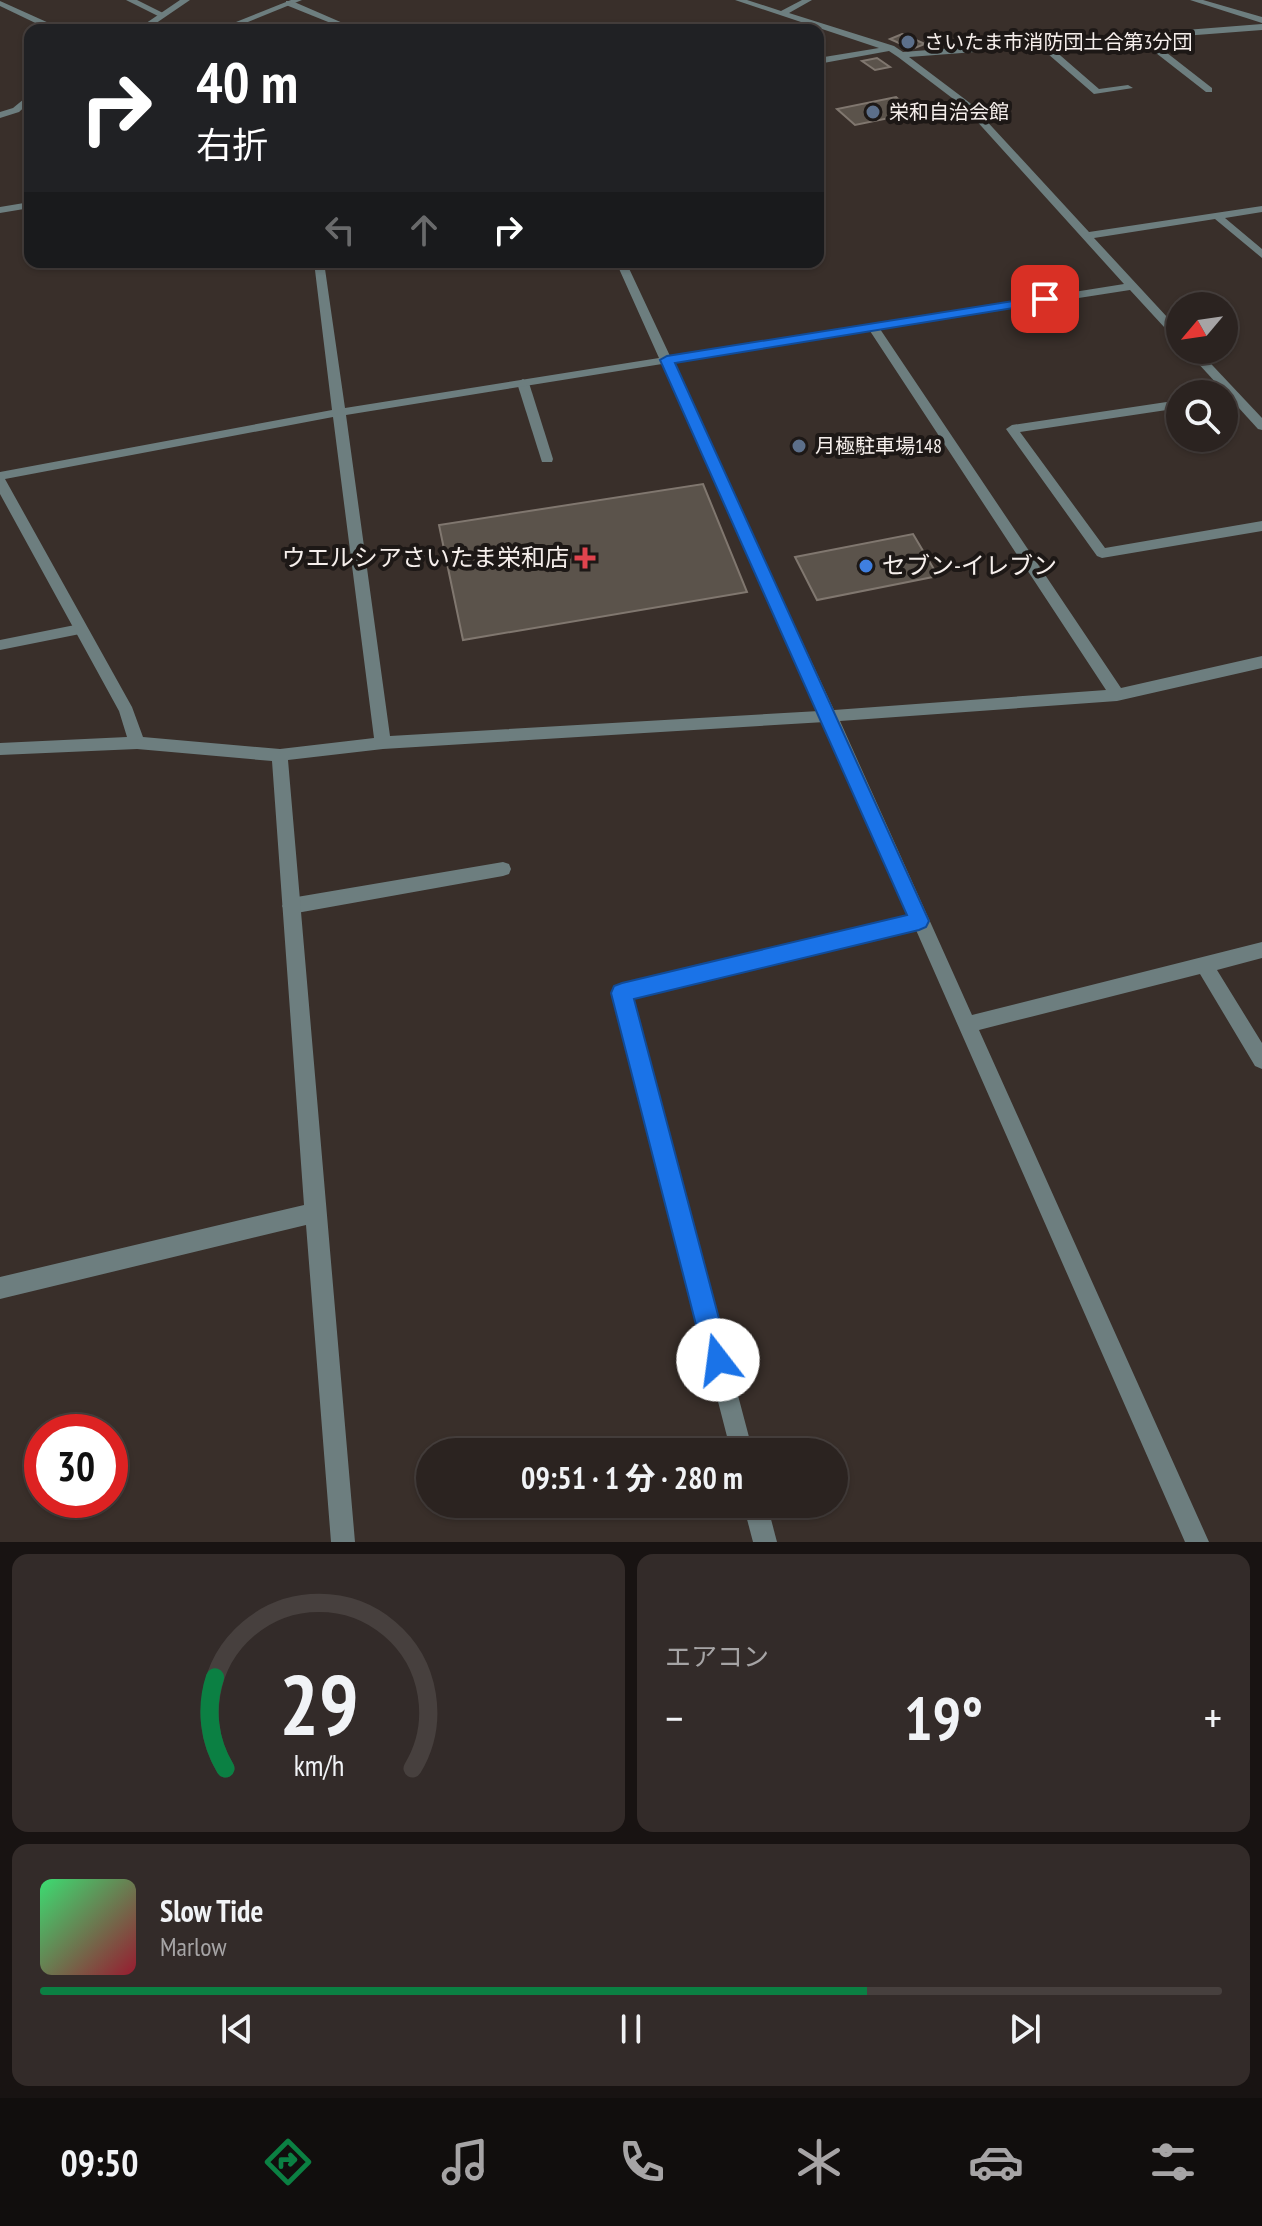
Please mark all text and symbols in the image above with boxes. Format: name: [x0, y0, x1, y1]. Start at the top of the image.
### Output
place label: さいたま市消防団土合第3分団: [924, 29, 1192, 55]
marker: さいたま市消防団土合第3分団: [899, 33, 917, 51]
text: 40 m: [196, 46, 298, 118]
icon: right: [64, 56, 168, 160]
place label: 栄和自治会館: [889, 99, 1009, 125]
marker: 栄和自治会館: [864, 103, 882, 121]
text: 右折: [196, 121, 268, 168]
icon: left: [318, 208, 362, 252]
icon: ahead: [402, 208, 446, 252]
icon: right: [486, 208, 530, 252]
pin: [1011, 265, 1079, 333]
icon: arrive: [1023, 277, 1067, 321]
north arrow: [1166, 292, 1238, 364]
map controls: [1166, 292, 1238, 452]
button: search: [1166, 380, 1238, 452]
place label: 月極駐車場148: [815, 433, 942, 459]
marker: 月極駐車場148: [790, 437, 808, 455]
place label: ウエルシアさいたま栄和店: [282, 542, 569, 573]
marker: ウエルシアさいたま栄和店: [576, 549, 594, 567]
place label: セブン-イレブン: [882, 550, 1057, 581]
marker: セブン-イレブン: [857, 557, 875, 575]
position arrow: [676, 1318, 760, 1402]
speed limit sign: 30: [24, 1414, 128, 1518]
text: 09:51 · 1 分 · 280 m: [521, 1458, 743, 1497]
text: エアコン: [665, 1640, 769, 1673]
text: 29: [279, 1650, 358, 1758]
text: 19°: [904, 1679, 983, 1757]
text: −: [665, 1689, 683, 1746]
text: +: [1204, 1689, 1222, 1746]
text: km/h: [293, 1747, 344, 1784]
text: Slow Tide: [160, 1891, 263, 1930]
text: Marlow: [160, 1930, 226, 1963]
icon: previous: [215, 2007, 259, 2051]
icon: pause: [609, 2007, 653, 2051]
icon: next: [1003, 2007, 1047, 2051]
icon: directions: [260, 2134, 316, 2190]
icon: music: [437, 2134, 493, 2190]
icon: phone: [614, 2134, 670, 2190]
icon: climate: [791, 2134, 847, 2190]
icon: car: [968, 2134, 1024, 2190]
icon: filters: [1145, 2134, 1201, 2190]
text: 09:50: [61, 2139, 138, 2186]

